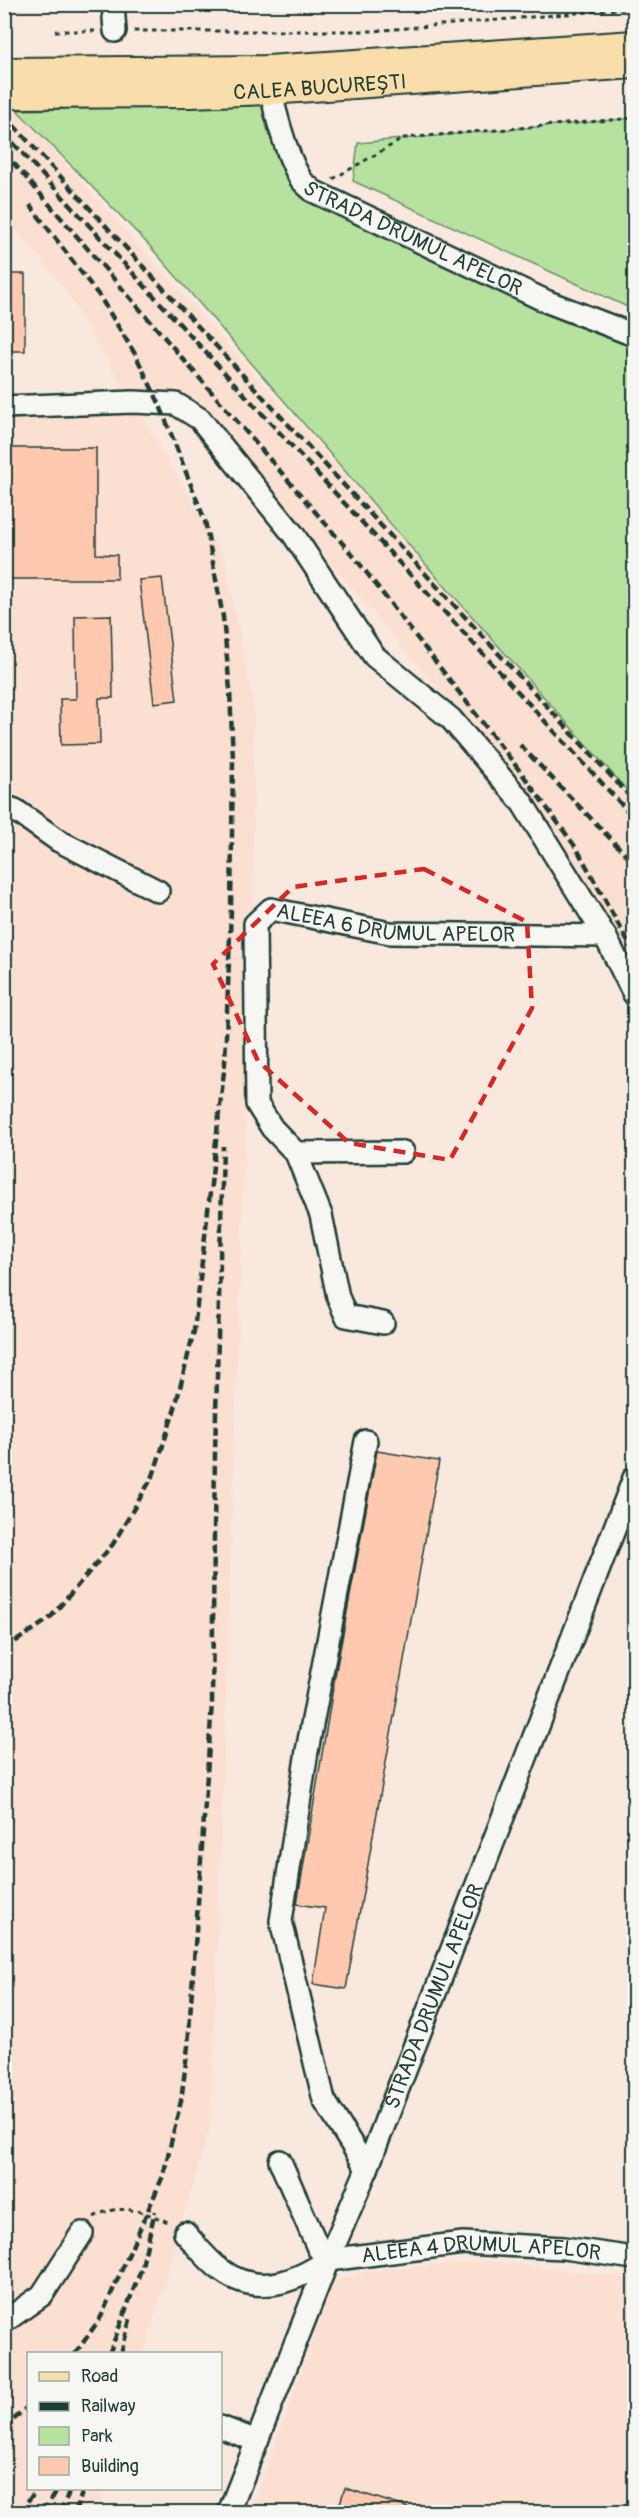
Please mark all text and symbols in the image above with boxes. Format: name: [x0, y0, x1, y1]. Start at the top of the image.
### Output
street label: CALEA BUCUREȘTI: [233, 68, 407, 106]
street label: STRADA DRUMUL APELOR: [297, 175, 527, 301]
street label: ALEEA 6 DRUMUL APELOR: [274, 897, 515, 948]
street label: STRADA DRUMUL APELOR: [378, 1880, 489, 2113]
street label: ALEEA 4 DRUMUL APELOR: [360, 2229, 603, 2269]
legend: [27, 2352, 222, 2490]
text: Road: [81, 2365, 118, 2388]
text: Railway: [81, 2395, 136, 2418]
text: Park: [81, 2425, 113, 2448]
text: Building: [81, 2455, 139, 2478]

